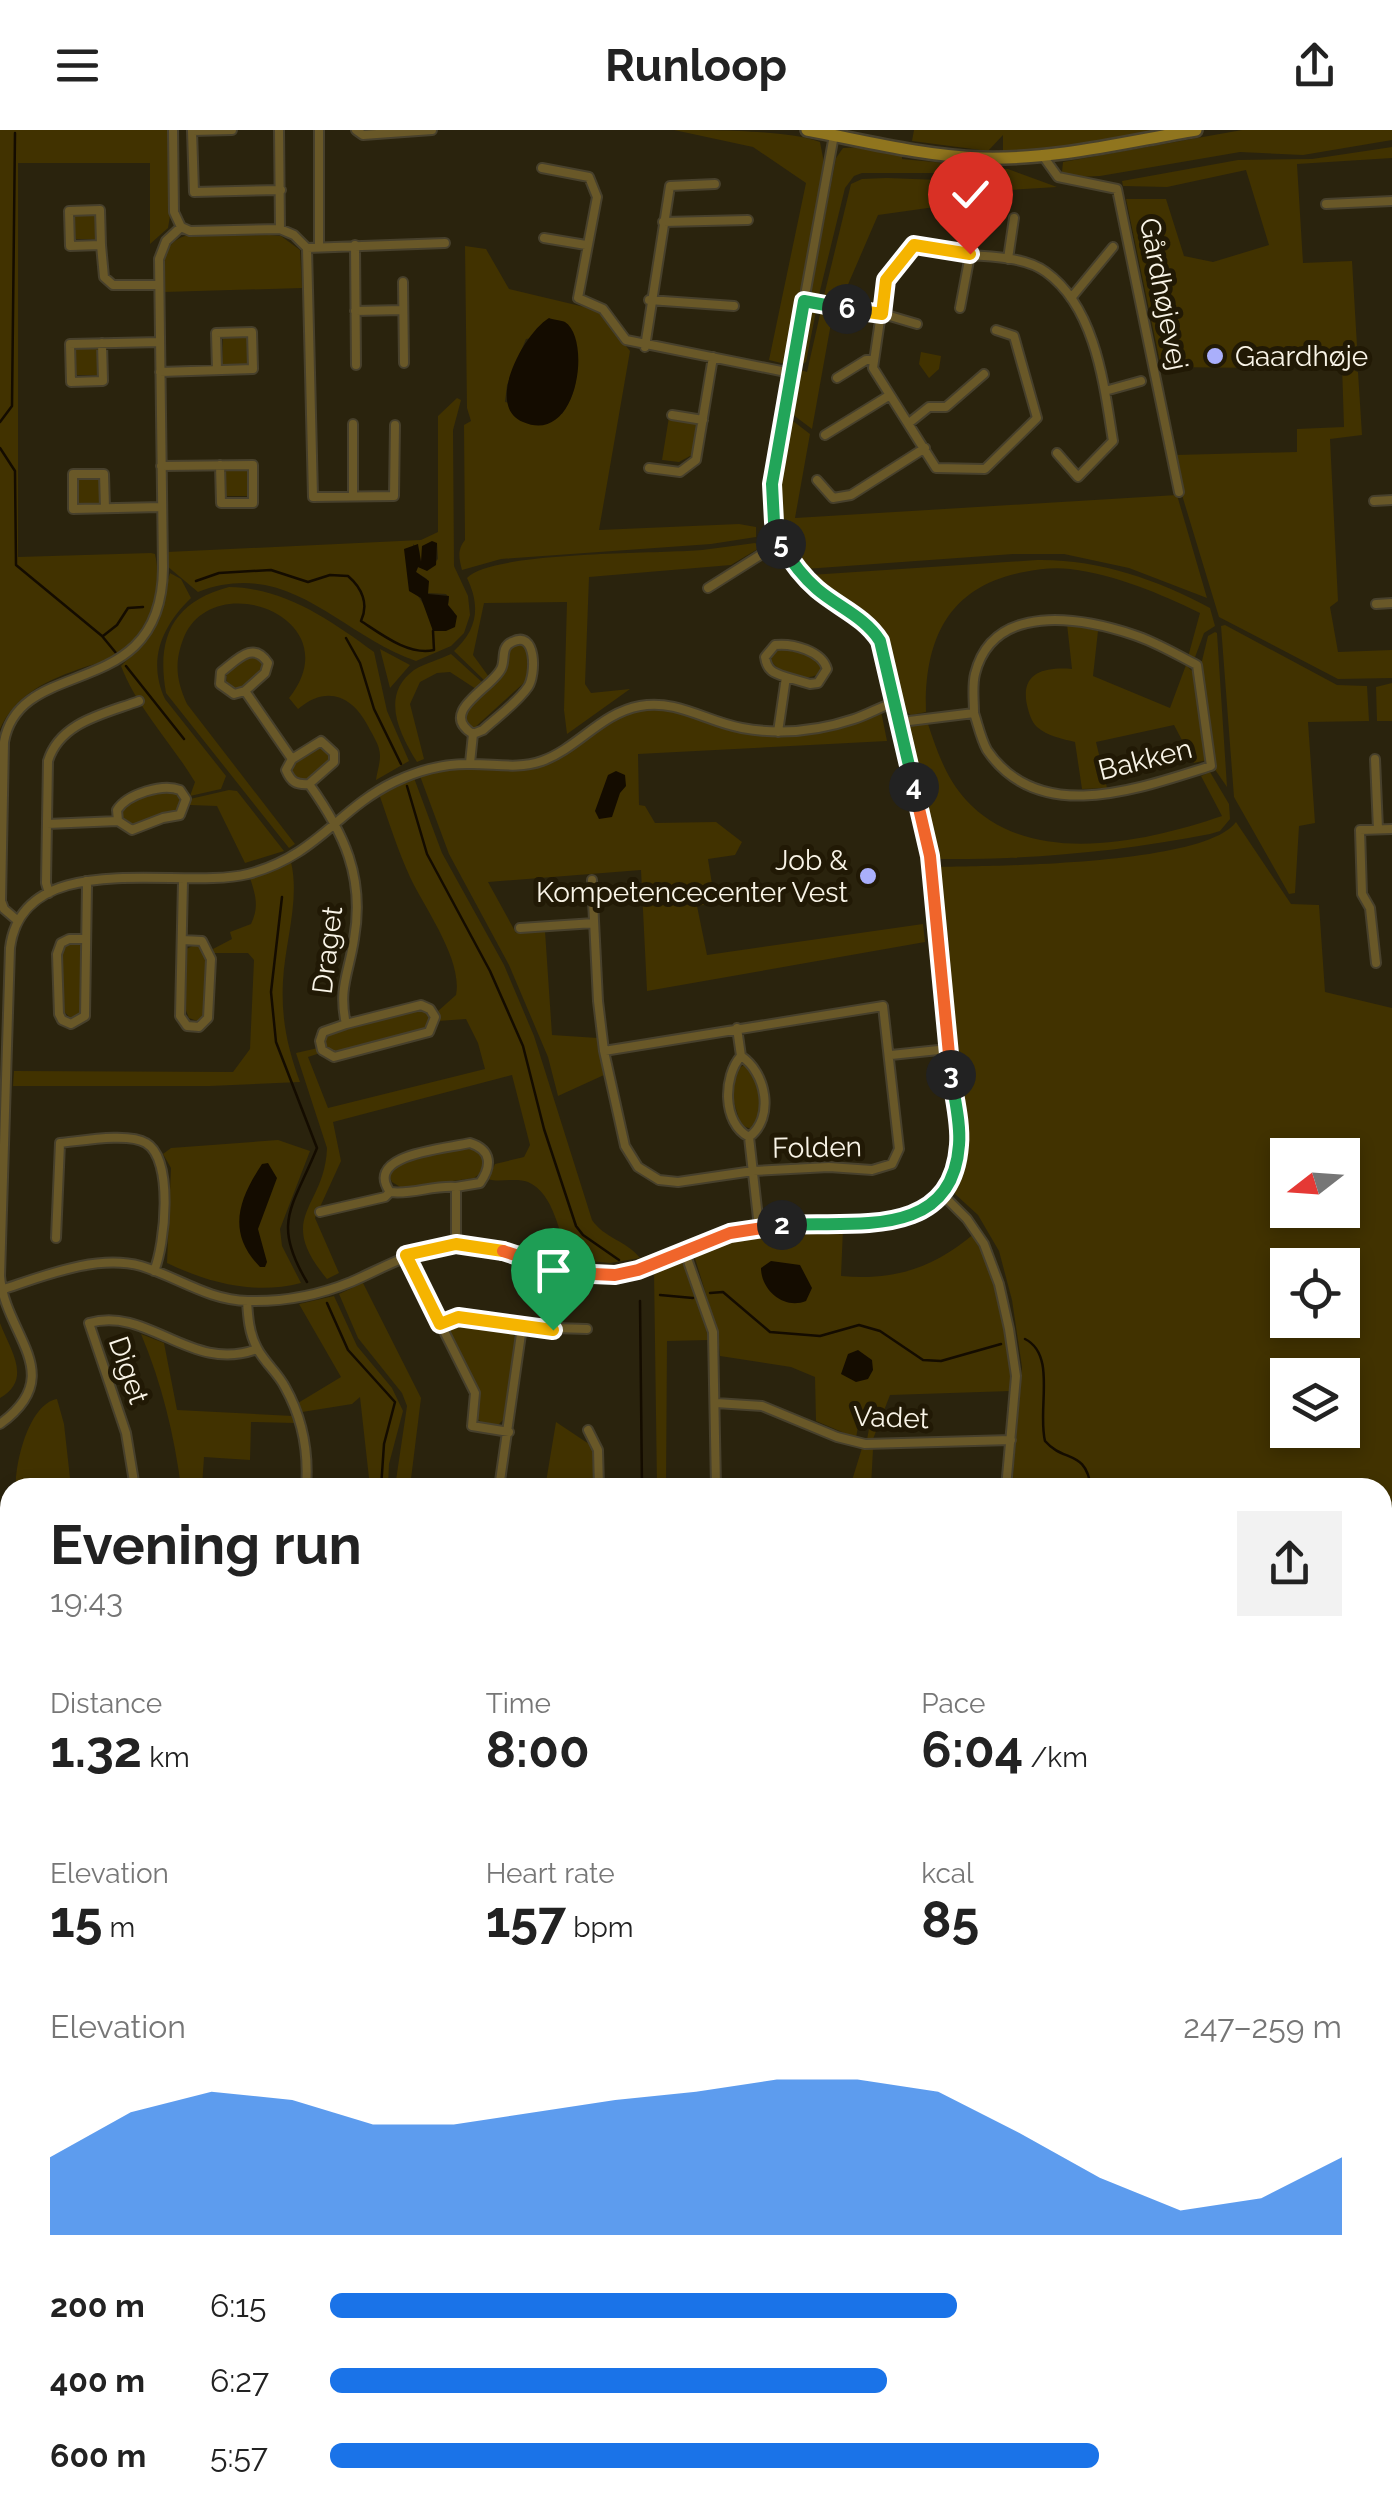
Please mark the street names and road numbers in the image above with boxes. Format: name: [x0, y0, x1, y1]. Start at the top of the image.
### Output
street label: Gårdhøjevej: [1133, 215, 1194, 373]
street label: Bakken: [1095, 732, 1195, 787]
street label: Draget: [306, 904, 349, 996]
street label: Folden: [772, 1130, 862, 1165]
street label: Diget: [102, 1332, 156, 1409]
street label: Vadet: [852, 1400, 930, 1435]

